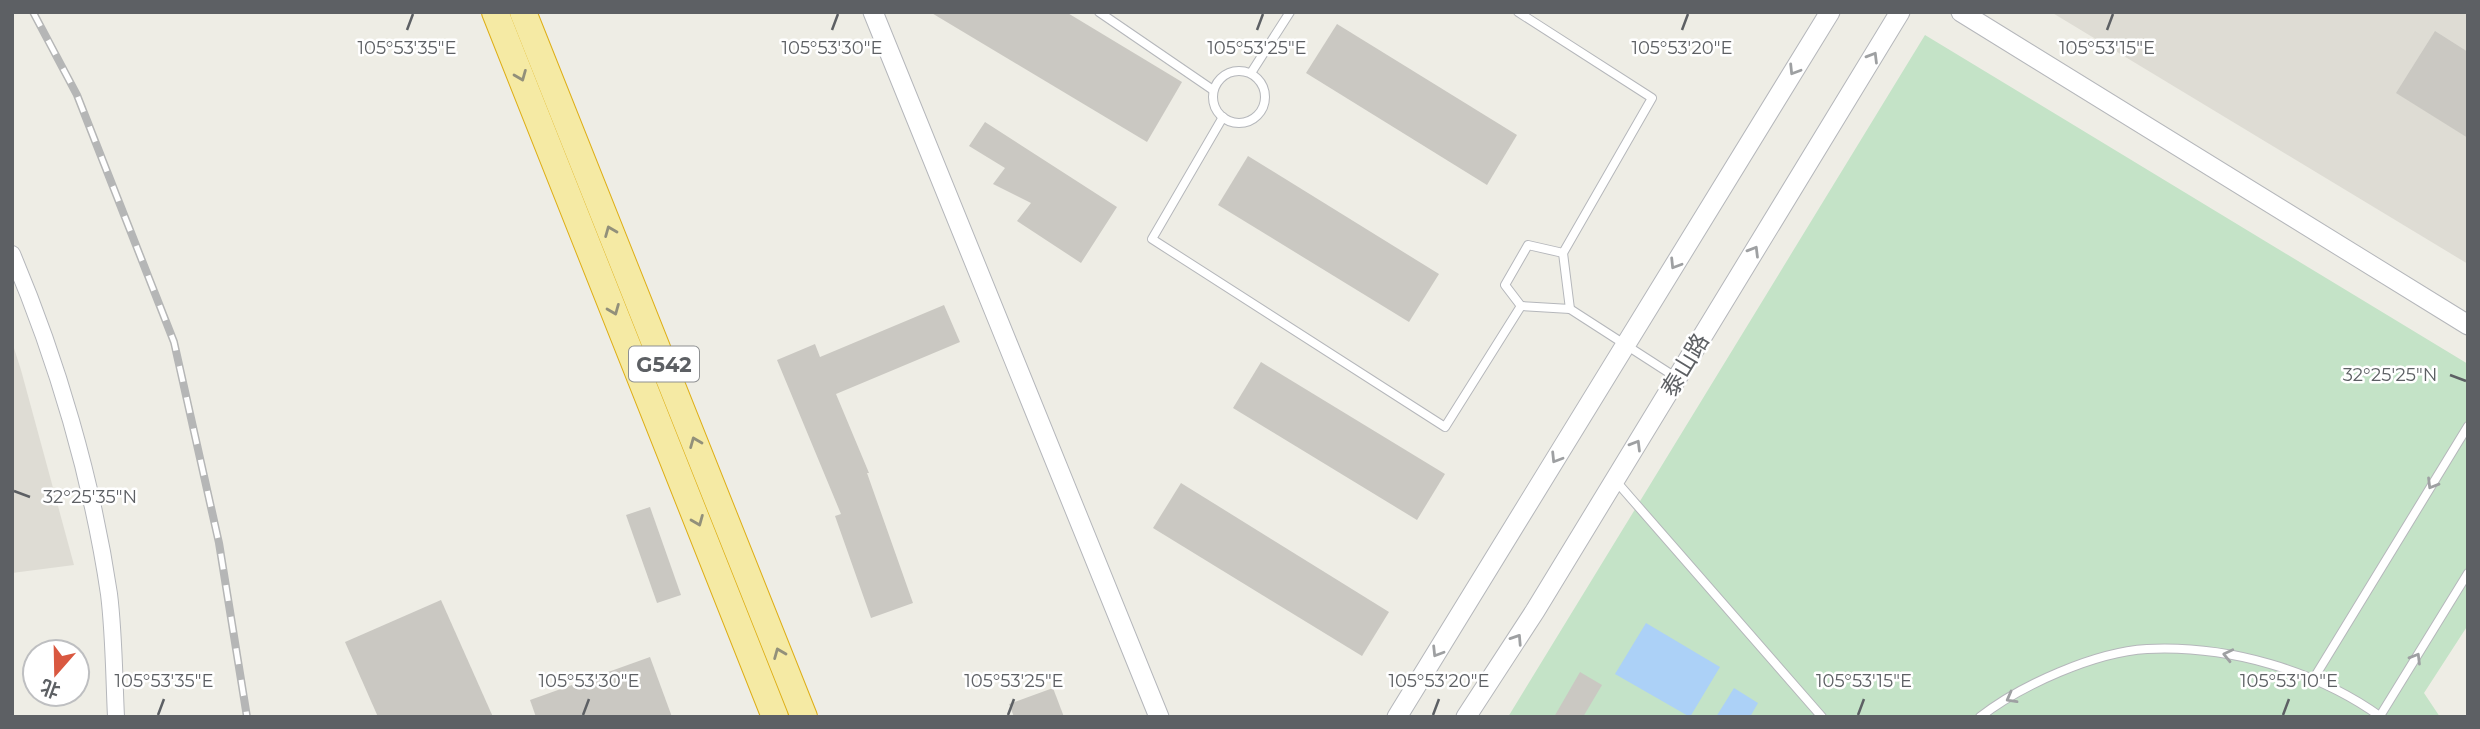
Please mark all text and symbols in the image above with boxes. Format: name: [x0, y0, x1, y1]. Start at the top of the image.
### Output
text: 105°53'35"E: [358, 37, 456, 59]
text: 105°53'30"E: [781, 37, 883, 59]
text: 105°53'25"E: [1207, 37, 1307, 59]
text: 105°53'20"E: [1631, 37, 1733, 59]
text: 105°53'15"E: [2059, 37, 2155, 59]
one-way arrow: [1865, 51, 1878, 64]
one-way arrow: [1789, 63, 1802, 76]
one-way arrow: [512, 69, 526, 81]
one-way arrow: [605, 225, 619, 237]
one-way arrow: [1746, 245, 1759, 258]
one-way arrow: [1670, 257, 1683, 270]
one-way arrow: [605, 303, 619, 315]
street label: 泰山路: [1655, 328, 1715, 402]
road number: G542: [629, 346, 699, 382]
text: 32°25'25"N: [2343, 364, 2437, 386]
one-way arrow: [689, 437, 703, 449]
one-way arrow: [1628, 440, 1641, 453]
one-way arrow: [1551, 450, 1564, 463]
one-way arrow: [2428, 476, 2441, 489]
text: 32°25'35"N: [43, 486, 137, 508]
one-way arrow: [689, 515, 703, 527]
one-way arrow: [1509, 634, 1521, 647]
north arrow: [21, 638, 91, 708]
one-way arrow: [1432, 644, 1445, 657]
one-way arrow: [774, 648, 788, 660]
one-way arrow: [2222, 649, 2234, 664]
one-way arrow: [2407, 653, 2420, 666]
text: 105°53'35"E: [115, 670, 213, 692]
text: 105°53'30"E: [538, 670, 640, 692]
text: 105°53'25"E: [964, 670, 1064, 692]
text: 105°53'20"E: [1388, 670, 1490, 692]
text: 105°53'15"E: [1816, 670, 1912, 692]
text: 105°53'10"E: [2240, 670, 2338, 692]
text: 北: [37, 674, 63, 703]
one-way arrow: [2006, 690, 2018, 703]

